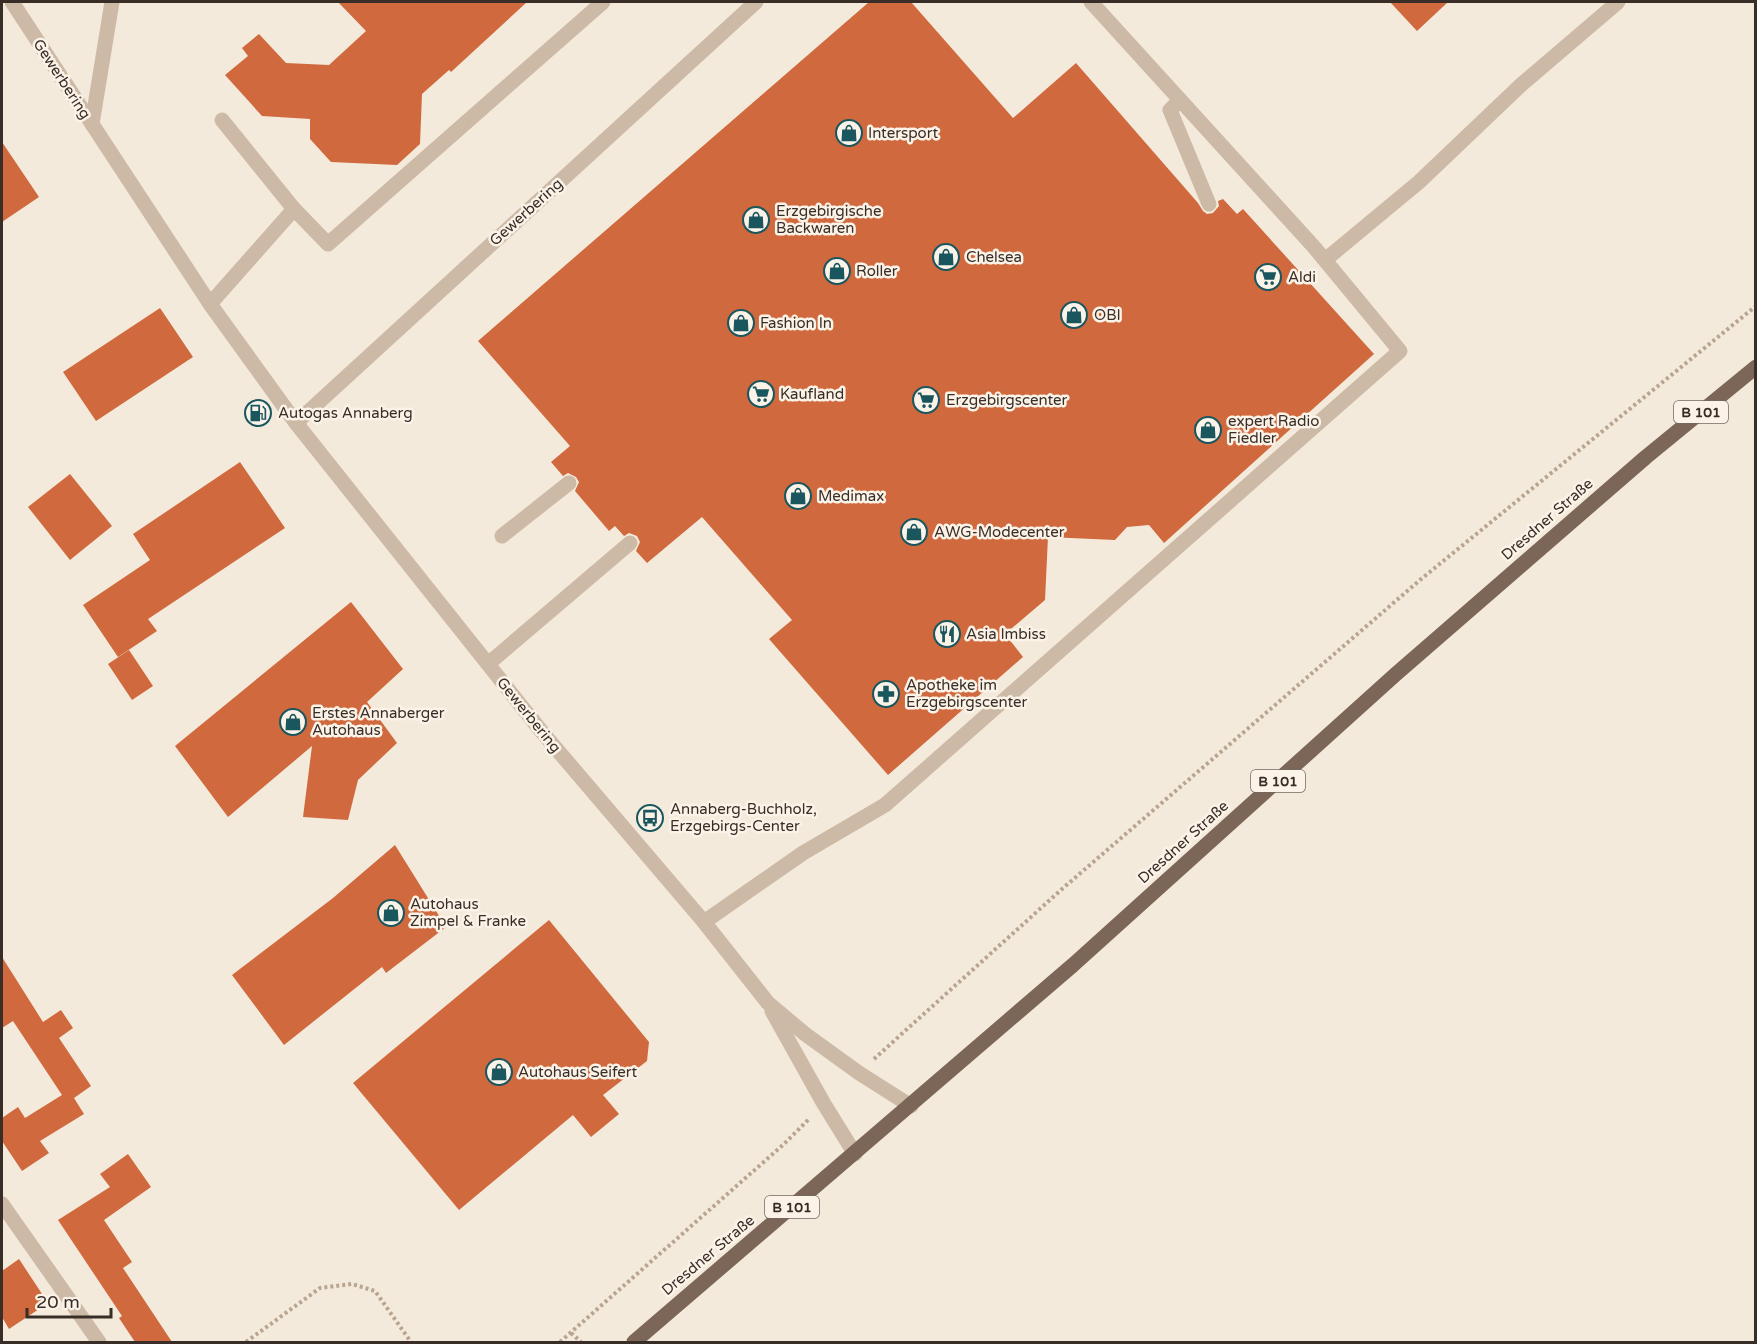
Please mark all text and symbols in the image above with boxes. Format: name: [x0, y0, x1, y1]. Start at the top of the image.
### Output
street label: Gewerbering: [29, 36, 95, 122]
shop icon: Intersport: [834, 118, 864, 148]
place label: Intersport: [868, 124, 938, 142]
street label: Gewerbering: [486, 175, 566, 249]
place label: Erzgebirgische Backwaren: [776, 202, 881, 237]
shop icon: Erzgebirgische Backwaren: [741, 205, 771, 235]
shop icon: Chelsea: [931, 242, 961, 272]
place label: Chelsea: [966, 248, 1022, 266]
shop icon: Roller: [822, 256, 852, 286]
place label: Roller: [856, 262, 898, 280]
supermarket icon: Aldi: [1253, 262, 1283, 292]
place label: Aldi: [1288, 268, 1316, 286]
shop icon: OBI: [1059, 300, 1089, 330]
place label: OBI: [1094, 306, 1121, 324]
shop icon: Fashion In: [726, 308, 756, 338]
place label: Fashion In: [760, 314, 832, 332]
supermarket icon: Kaufland: [746, 379, 776, 409]
place label: Kaufland: [780, 385, 844, 403]
supermarket icon: Erzgebirgscenter: [911, 385, 941, 415]
place label: Erzgebirgscenter: [946, 391, 1068, 409]
fuel station icon: Autogas Annaberg: [243, 398, 273, 428]
road number: B 101: [1674, 401, 1728, 423]
place label: Autogas Annaberg: [278, 404, 413, 422]
place label: expert Radio Fiedler: [1228, 412, 1319, 447]
shop icon: expert Radio Fiedler: [1193, 415, 1223, 445]
street label: Dresdner Straße: [1498, 474, 1596, 564]
shop icon: Medimax: [783, 481, 813, 511]
place label: Medimax: [818, 487, 884, 505]
shop icon: AWG-Modecenter: [899, 517, 929, 547]
place label: AWG-Modecenter: [934, 523, 1065, 541]
restaurant icon: Asia Imbiss: [932, 619, 962, 649]
place label: Asia Imbiss: [966, 625, 1046, 643]
street label: Gewerbering: [493, 674, 565, 756]
place label: Apotheke im Erzgebirgscenter: [906, 676, 1028, 711]
pharmacy icon: Apotheke im Erzgebirgscenter: [871, 679, 901, 709]
place label: Erstes Annaberger Autohaus: [312, 704, 445, 739]
shop icon: Erstes Annaberger Autohaus: [278, 707, 308, 737]
road number: B 101: [1251, 770, 1305, 792]
street label: Dresdner Straße: [1134, 797, 1232, 887]
place label: Annaberg-Buchholz, Erzgebirgs-Center: [670, 800, 817, 835]
bus stop icon: Annaberg-Buchholz, Erzgebirgs-Center: [635, 803, 665, 833]
place label: Autohaus Zimpel & Franke: [410, 895, 526, 930]
shop icon: Autohaus Zimpel & Franke: [376, 898, 406, 928]
shop icon: Autohaus Seifert: [484, 1057, 514, 1087]
place label: Autohaus Seifert: [518, 1063, 638, 1081]
road number: B 101: [765, 1196, 819, 1218]
street label: Dresdner Straße: [658, 1211, 758, 1299]
scale bar: [27, 1281, 111, 1319]
text: 20 m: [36, 1291, 80, 1313]

